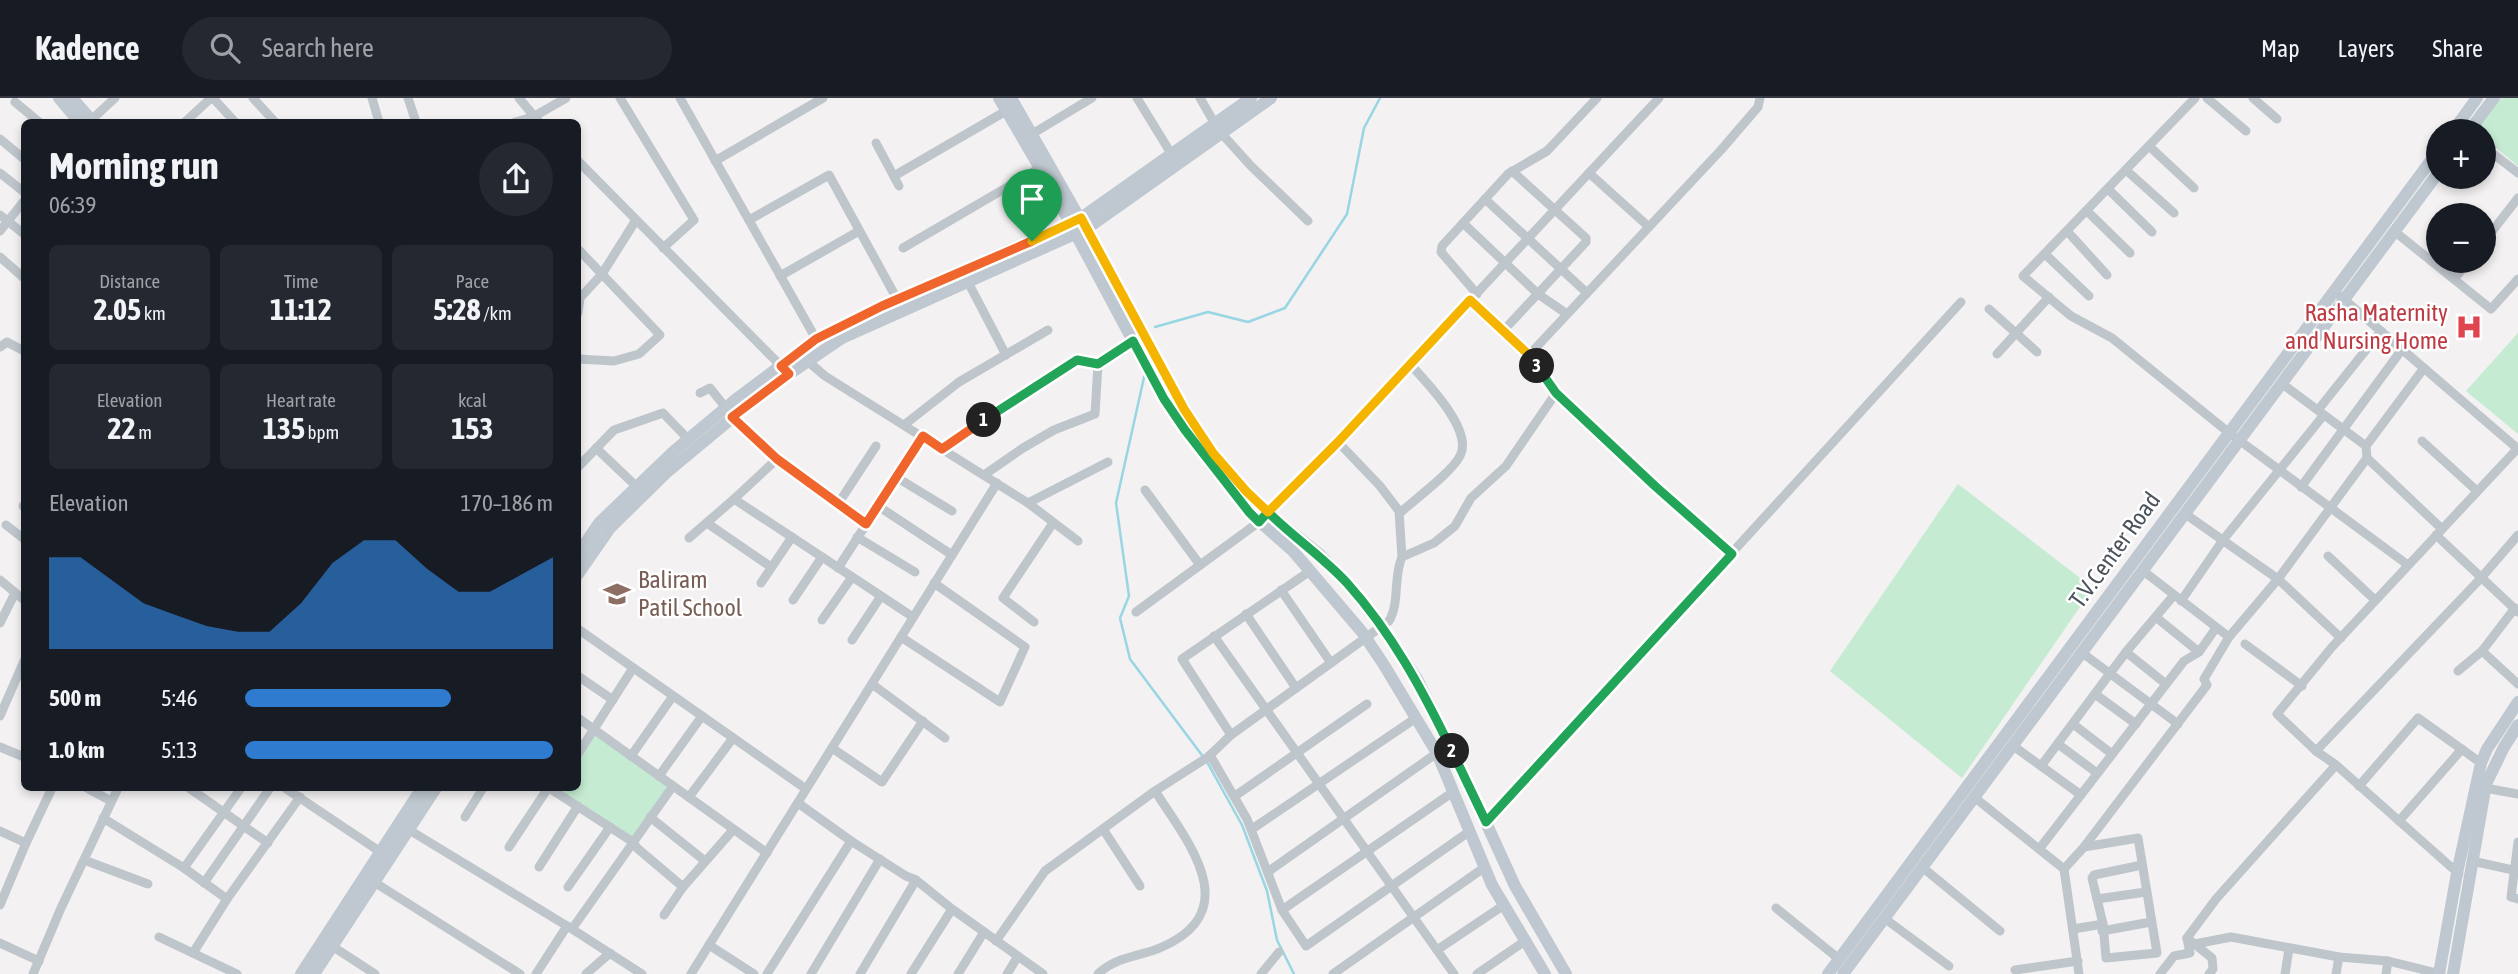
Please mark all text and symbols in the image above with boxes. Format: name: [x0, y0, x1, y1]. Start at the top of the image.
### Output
search box: [182, 17, 672, 80]
text: Kadence: [35, 29, 140, 67]
icon: search: [206, 29, 244, 67]
text: Search here: [262, 33, 374, 63]
text: Map: [2261, 35, 2300, 62]
text: Layers: [2338, 35, 2394, 62]
text: Share: [2432, 35, 2483, 62]
map controls: [2426, 119, 2496, 273]
button: +: [2426, 119, 2496, 189]
button: share: [479, 142, 553, 216]
text: Morning run: [49, 144, 219, 187]
pin: [1002, 169, 1062, 241]
icon: arrive: [1013, 180, 1051, 218]
text: 06:39: [49, 192, 96, 218]
button: −: [2426, 203, 2496, 273]
text: Distance: [99, 270, 160, 292]
text: Time: [284, 270, 318, 292]
text: Pace: [456, 270, 489, 292]
text: 2.05: [94, 292, 141, 326]
text: 11:12: [270, 292, 332, 326]
text: 5:28: [433, 292, 481, 326]
place label: Rasha Maternity and Nursing Home: [2285, 299, 2448, 354]
text: km: [141, 302, 166, 324]
text: /km: [481, 302, 512, 324]
hospital icon: Rasha Maternity and Nursing Home: [2454, 312, 2484, 342]
pin: 3: [1520, 348, 1554, 384]
text: 3: [1532, 354, 1541, 376]
text: Elevation: [97, 389, 163, 411]
text: Heart rate: [266, 389, 336, 411]
text: kcal: [458, 389, 487, 411]
pin: 1: [967, 402, 1002, 438]
text: 1: [979, 408, 988, 430]
text: 22: [107, 411, 136, 445]
text: 135: [263, 411, 305, 445]
text: 153: [451, 411, 493, 445]
text: m: [136, 421, 152, 443]
text: bpm: [305, 421, 339, 443]
street label: T.V.Center Road: [2064, 487, 2165, 613]
text: Elevation: [49, 490, 129, 516]
text: 170–186 m: [460, 490, 553, 516]
place label: Baliram Patil School: [638, 566, 743, 621]
school or university icon: Baliram Patil School: [602, 579, 632, 609]
text: 500 m: [49, 685, 101, 711]
text: 5:46: [161, 685, 198, 711]
pin: 2: [1434, 734, 1470, 768]
text: 1.0 km: [49, 737, 105, 763]
text: 5:13: [161, 737, 198, 763]
text: 2: [1447, 739, 1456, 761]

